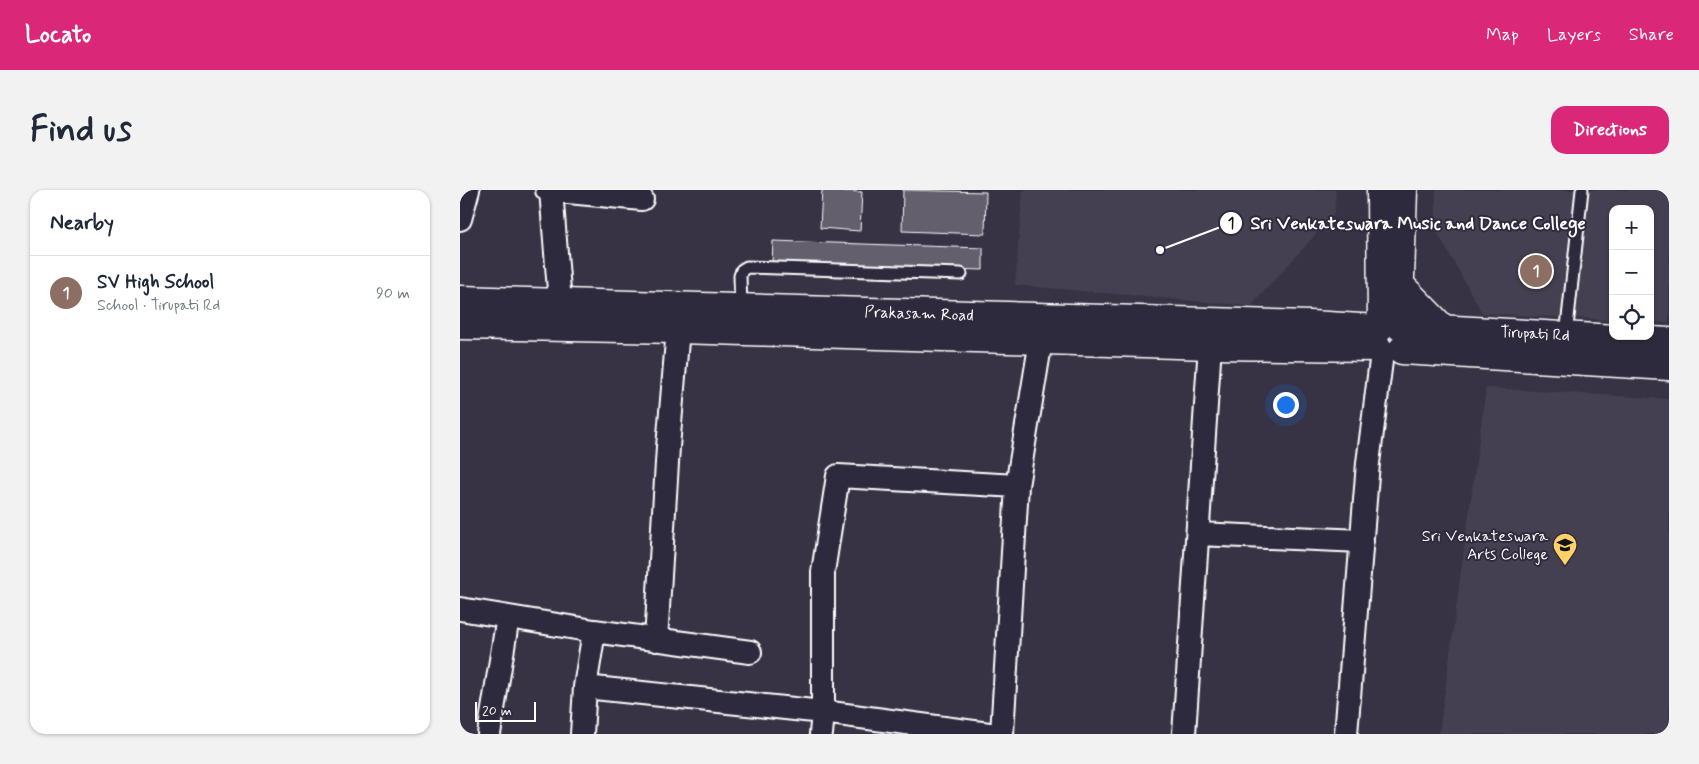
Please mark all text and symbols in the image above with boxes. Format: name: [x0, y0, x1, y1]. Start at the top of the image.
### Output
text: Locato: [25, 20, 91, 51]
text: Map: [1486, 23, 1519, 47]
text: Layers: [1547, 23, 1601, 47]
text: Share: [1629, 23, 1674, 47]
button: Directions: [1551, 106, 1669, 154]
text: Find us: [30, 107, 132, 153]
map controls: [1609, 205, 1654, 340]
button: +: [1609, 205, 1654, 250]
callout: Sri Venkateswara Music and Dance College: [1218, 207, 1593, 240]
text: Nearby: [50, 209, 114, 237]
text: Sri Venkateswara Music and Dance College: [1250, 212, 1586, 238]
text: 1: [1228, 214, 1234, 234]
button: −: [1609, 250, 1654, 295]
pin: 1: [1520, 252, 1552, 290]
text: SV High School: [97, 270, 214, 295]
text: 1: [62, 283, 70, 304]
text: 90 m: [376, 283, 410, 304]
text: School · Tirupati Rd: [97, 295, 220, 316]
button: locate: [1609, 295, 1654, 340]
street label: Prakasam Road: [864, 302, 974, 326]
street label: Tirupati Rd: [1500, 322, 1570, 346]
your location: [1273, 392, 1299, 418]
place label: Sri Venkateswara Arts College: [1422, 526, 1548, 565]
school or university icon: Sri Venkateswara Arts College: [1552, 532, 1578, 566]
scale bar: [475, 699, 536, 722]
text: 20 m: [482, 702, 512, 720]

